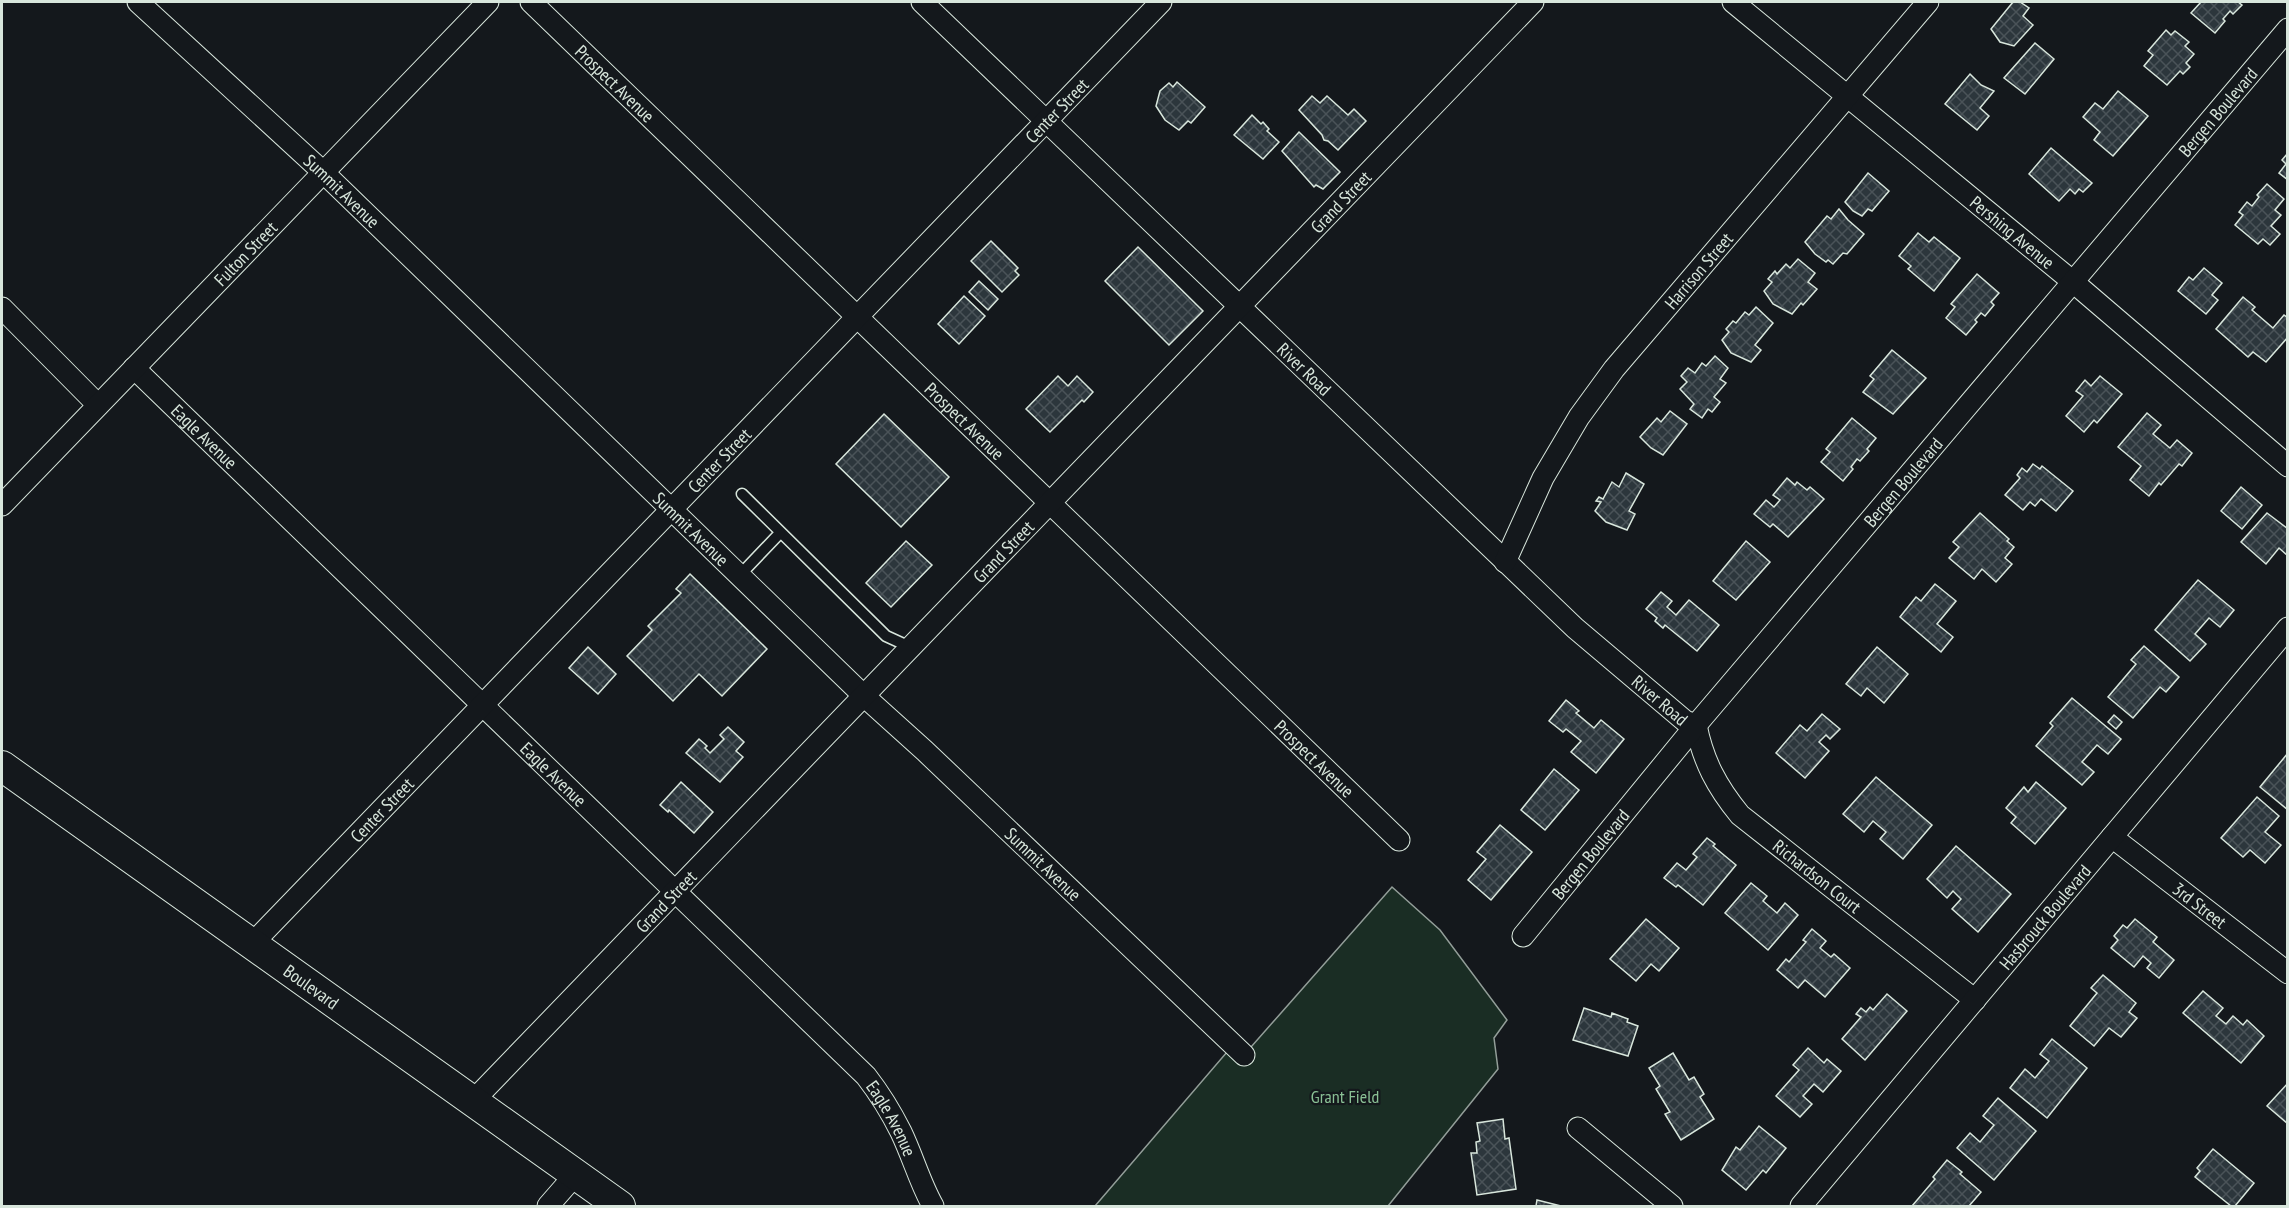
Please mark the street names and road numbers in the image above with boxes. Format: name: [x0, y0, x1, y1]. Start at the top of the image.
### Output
street label: Prospect Avenue: [571, 40, 660, 127]
street label: Bergen Boulevard: [2173, 62, 2262, 161]
street label: Center Street: [1020, 73, 1093, 148]
street label: Summit Avenue: [299, 149, 385, 233]
street label: Grand Street: [1305, 166, 1376, 238]
street label: Pershing Avenue: [1966, 191, 2059, 273]
street label: Fulton Street: [209, 216, 282, 290]
street label: Harrison Street: [1659, 227, 1737, 314]
street label: River Road: [1273, 337, 1337, 400]
street label: Prospect Avenue: [920, 377, 1009, 464]
street label: Eagle Avenue: [167, 399, 242, 473]
street label: Center Street: [682, 423, 756, 497]
street label: Bergen Boulevard: [1858, 432, 1947, 531]
street label: Summit Avenue: [649, 487, 734, 571]
street label: Grand Street: [968, 515, 1038, 587]
street label: River Road: [1627, 670, 1693, 730]
street label: Prospect Avenue: [1270, 715, 1359, 802]
street label: Eagle Avenue: [516, 737, 592, 811]
street label: Center Street: [345, 772, 418, 847]
street label: Bergen Boulevard: [1546, 804, 1634, 904]
street label: Summit Avenue: [1000, 822, 1086, 905]
street label: Richardson Court: [1768, 834, 1866, 918]
street label: Hasbrouck Boulevard: [1994, 860, 2095, 974]
street label: Grand Street: [630, 865, 701, 937]
street label: 3rd Street: [2168, 877, 2231, 933]
street label: Boulevard: [279, 959, 344, 1014]
street label: Eagle Avenue: [862, 1076, 922, 1159]

